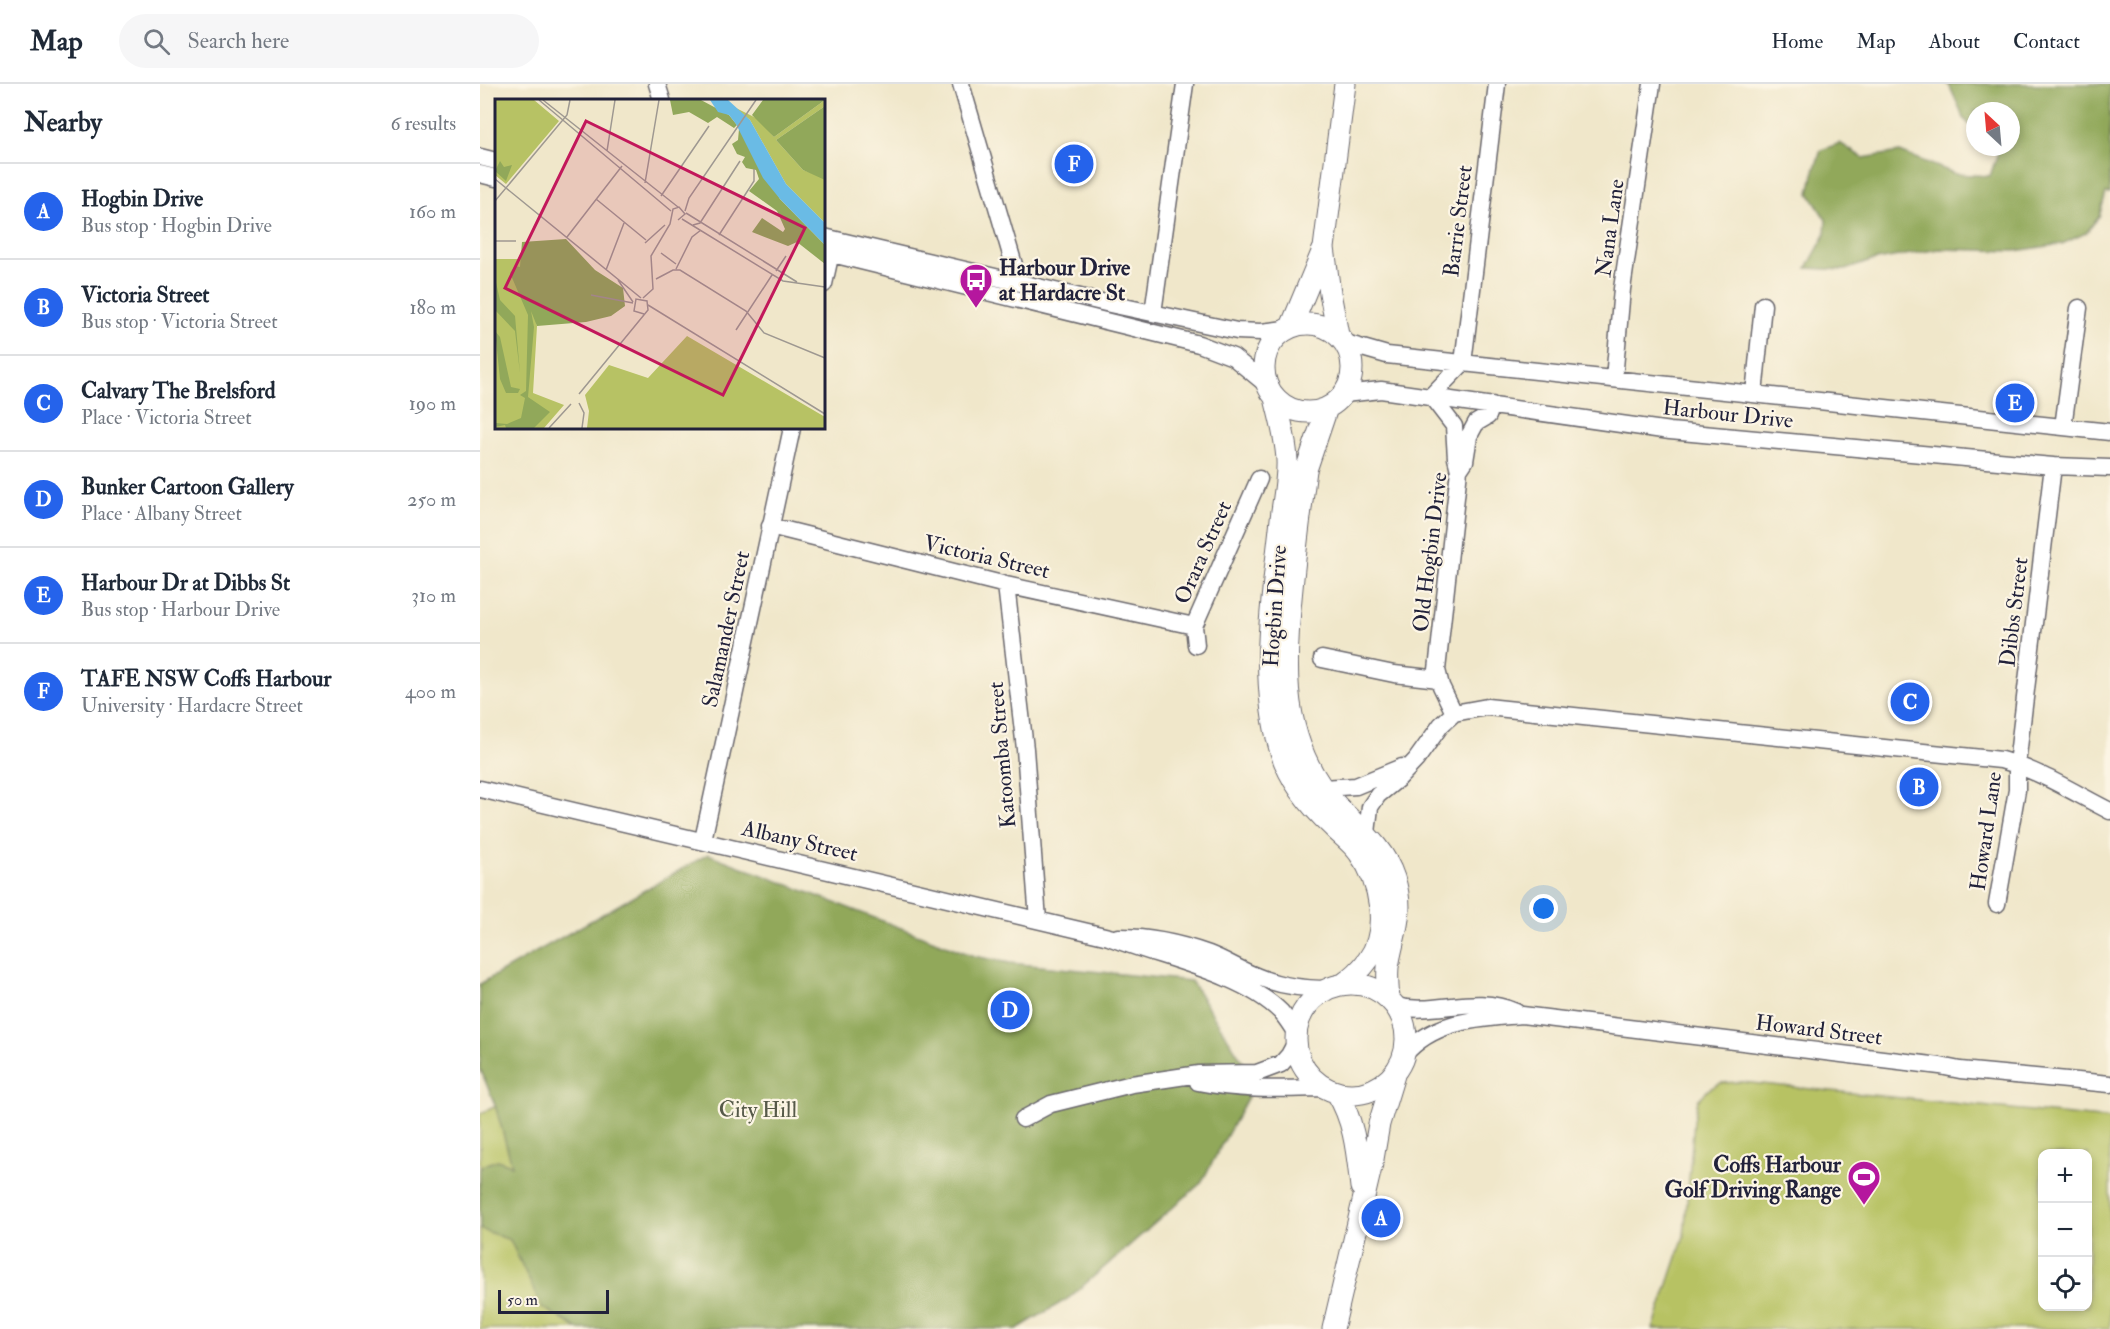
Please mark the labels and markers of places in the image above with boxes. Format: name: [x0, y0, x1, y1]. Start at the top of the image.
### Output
pin: F: [1054, 142, 1094, 187]
place label: Harbour Drive at Hardacre St: [999, 254, 1131, 307]
bus stop icon: Harbour Drive at Hardacre St: [958, 262, 994, 309]
pin: E: [1996, 380, 2035, 426]
pin: C: [1890, 680, 1930, 724]
pin: B: [1900, 764, 1938, 810]
pin: D: [990, 988, 1030, 1032]
place label: Coffs Harbour Golf Driving Range: [1664, 1151, 1842, 1205]
sports icon: Coffs Harbour Golf Driving Range: [1846, 1159, 1882, 1206]
pin: A: [1362, 1196, 1400, 1240]

